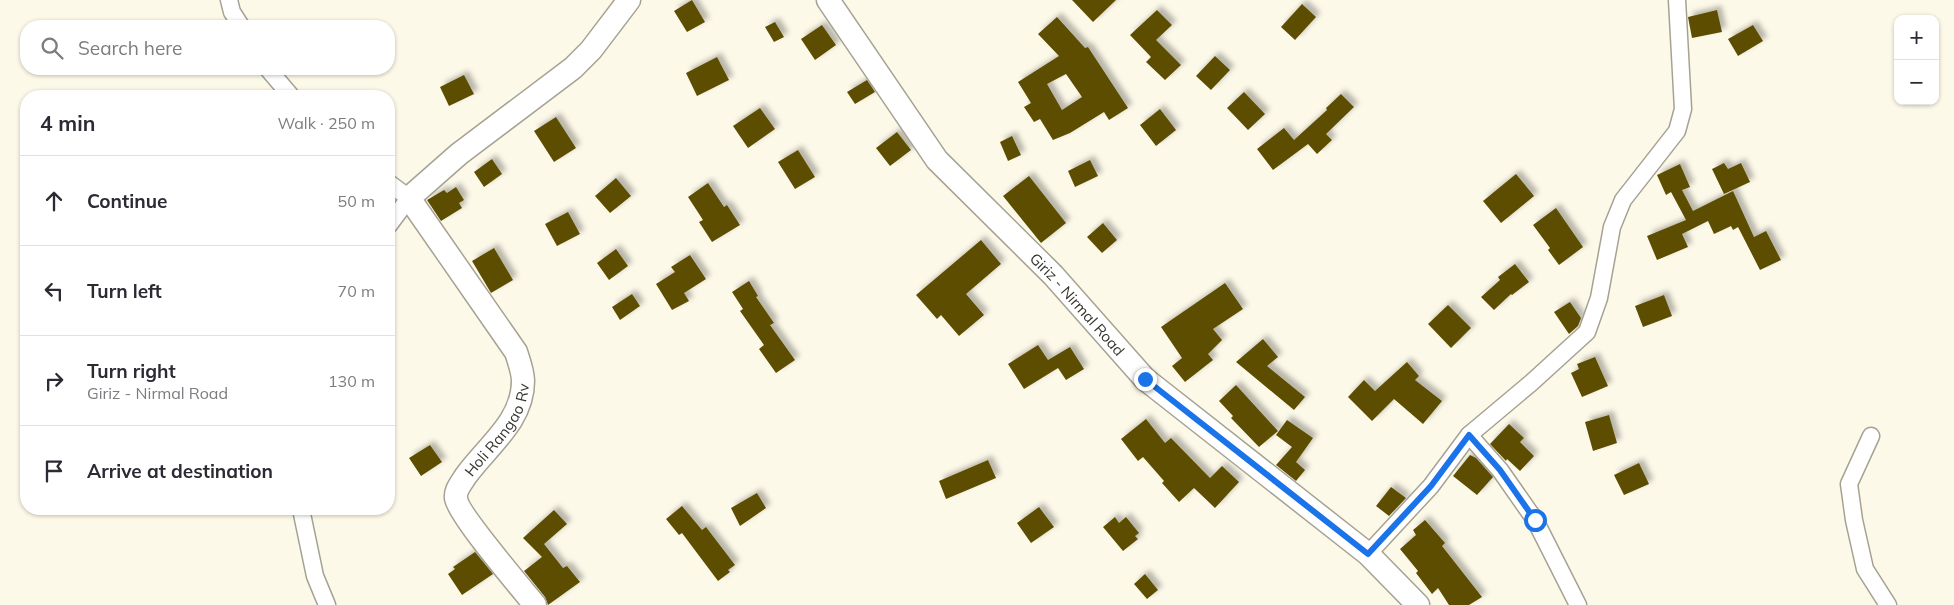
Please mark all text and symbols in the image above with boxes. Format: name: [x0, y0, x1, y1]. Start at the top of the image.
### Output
map controls: [1894, 15, 1939, 105]
button: +: [1894, 15, 1939, 60]
search box: [20, 20, 395, 75]
icon: search: [38, 34, 66, 62]
text: Search here: [78, 36, 182, 60]
button: −: [1894, 60, 1939, 105]
text: 4 min: [40, 110, 95, 136]
text: Walk · 250 m: [277, 113, 375, 133]
icon: ahead: [40, 187, 68, 215]
text: Continue: [87, 189, 167, 213]
text: 50 m: [338, 191, 375, 211]
street label: Giriz - Nirmal Road: [1026, 248, 1129, 359]
icon: left: [40, 277, 68, 305]
text: Turn left: [87, 279, 162, 303]
text: 70 m: [338, 281, 375, 301]
text: Turn right: [87, 359, 176, 383]
icon: right: [40, 367, 68, 395]
route end: [1134, 368, 1157, 391]
text: 130 m: [328, 371, 375, 391]
street label: Holi Rangao Rv: [460, 382, 533, 480]
text: Giriz - Nirmal Road: [87, 383, 228, 403]
icon: arrive: [40, 457, 68, 485]
text: Arrive at destination: [87, 459, 273, 483]
route start: [1524, 509, 1547, 532]

